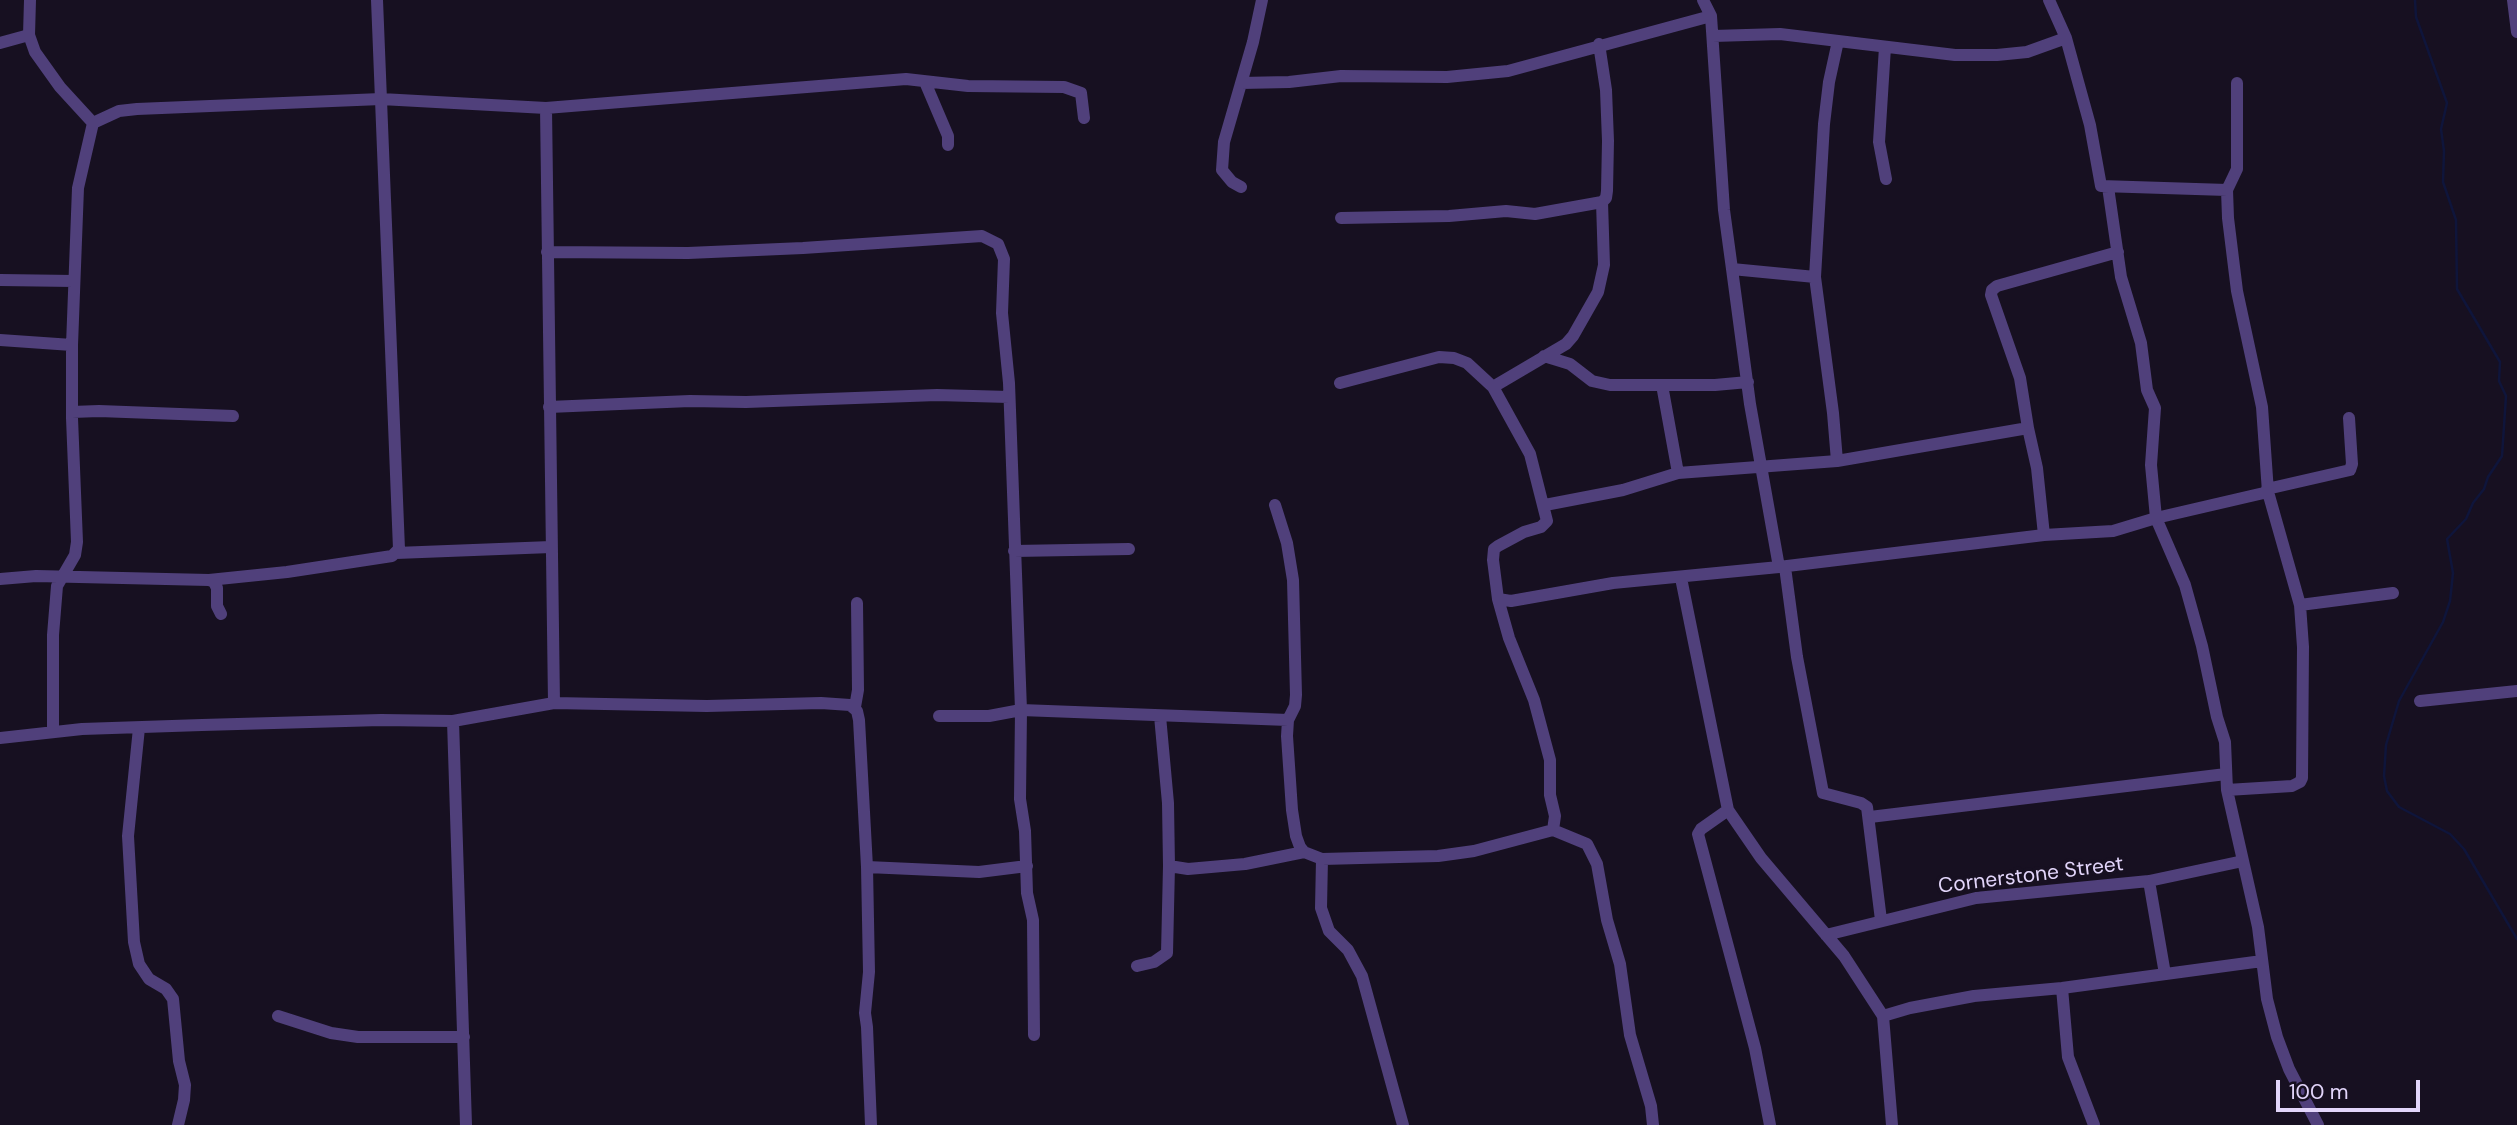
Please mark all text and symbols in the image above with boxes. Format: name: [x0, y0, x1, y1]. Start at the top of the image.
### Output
street label: Cornerstone Street: [1937, 852, 2125, 900]
scale bar: [2279, 1066, 2422, 1110]
text: 100 m: [2289, 1078, 2349, 1106]

